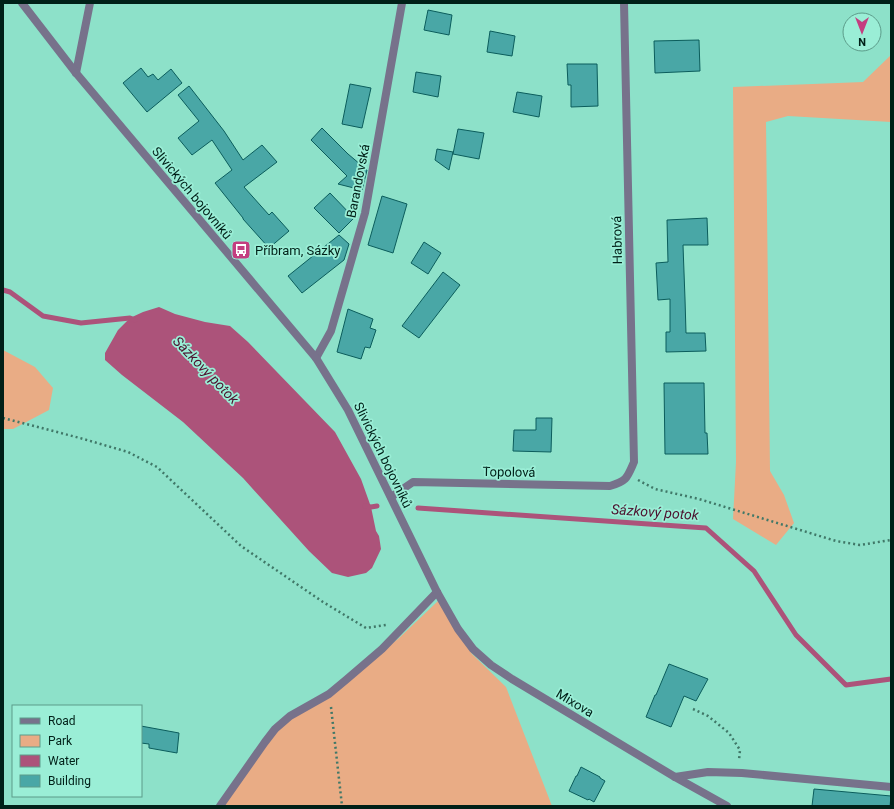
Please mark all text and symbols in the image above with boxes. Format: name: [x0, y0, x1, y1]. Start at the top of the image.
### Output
north arrow: [842, 12, 882, 52]
text: N: [858, 35, 866, 48]
street label: Barandovská: [343, 143, 373, 219]
street label: Slivických bojovníků: [149, 144, 235, 242]
street label: Habrová: [609, 216, 625, 264]
bus stop icon: Příbram, Sázky: [230, 239, 252, 261]
place label: Příbram, Sázky: [255, 243, 341, 258]
water label: Sázkový potok: [170, 333, 243, 408]
street label: Slivických bojovníků: [351, 400, 415, 510]
street label: Topolová: [482, 464, 536, 480]
water label: Sázkový potok: [611, 501, 700, 523]
street label: Mixova: [553, 686, 597, 720]
legend: [12, 705, 142, 797]
text: Road: [48, 714, 76, 728]
text: Park: [48, 734, 73, 748]
text: Water: [48, 754, 79, 768]
text: Building: [48, 774, 91, 788]

